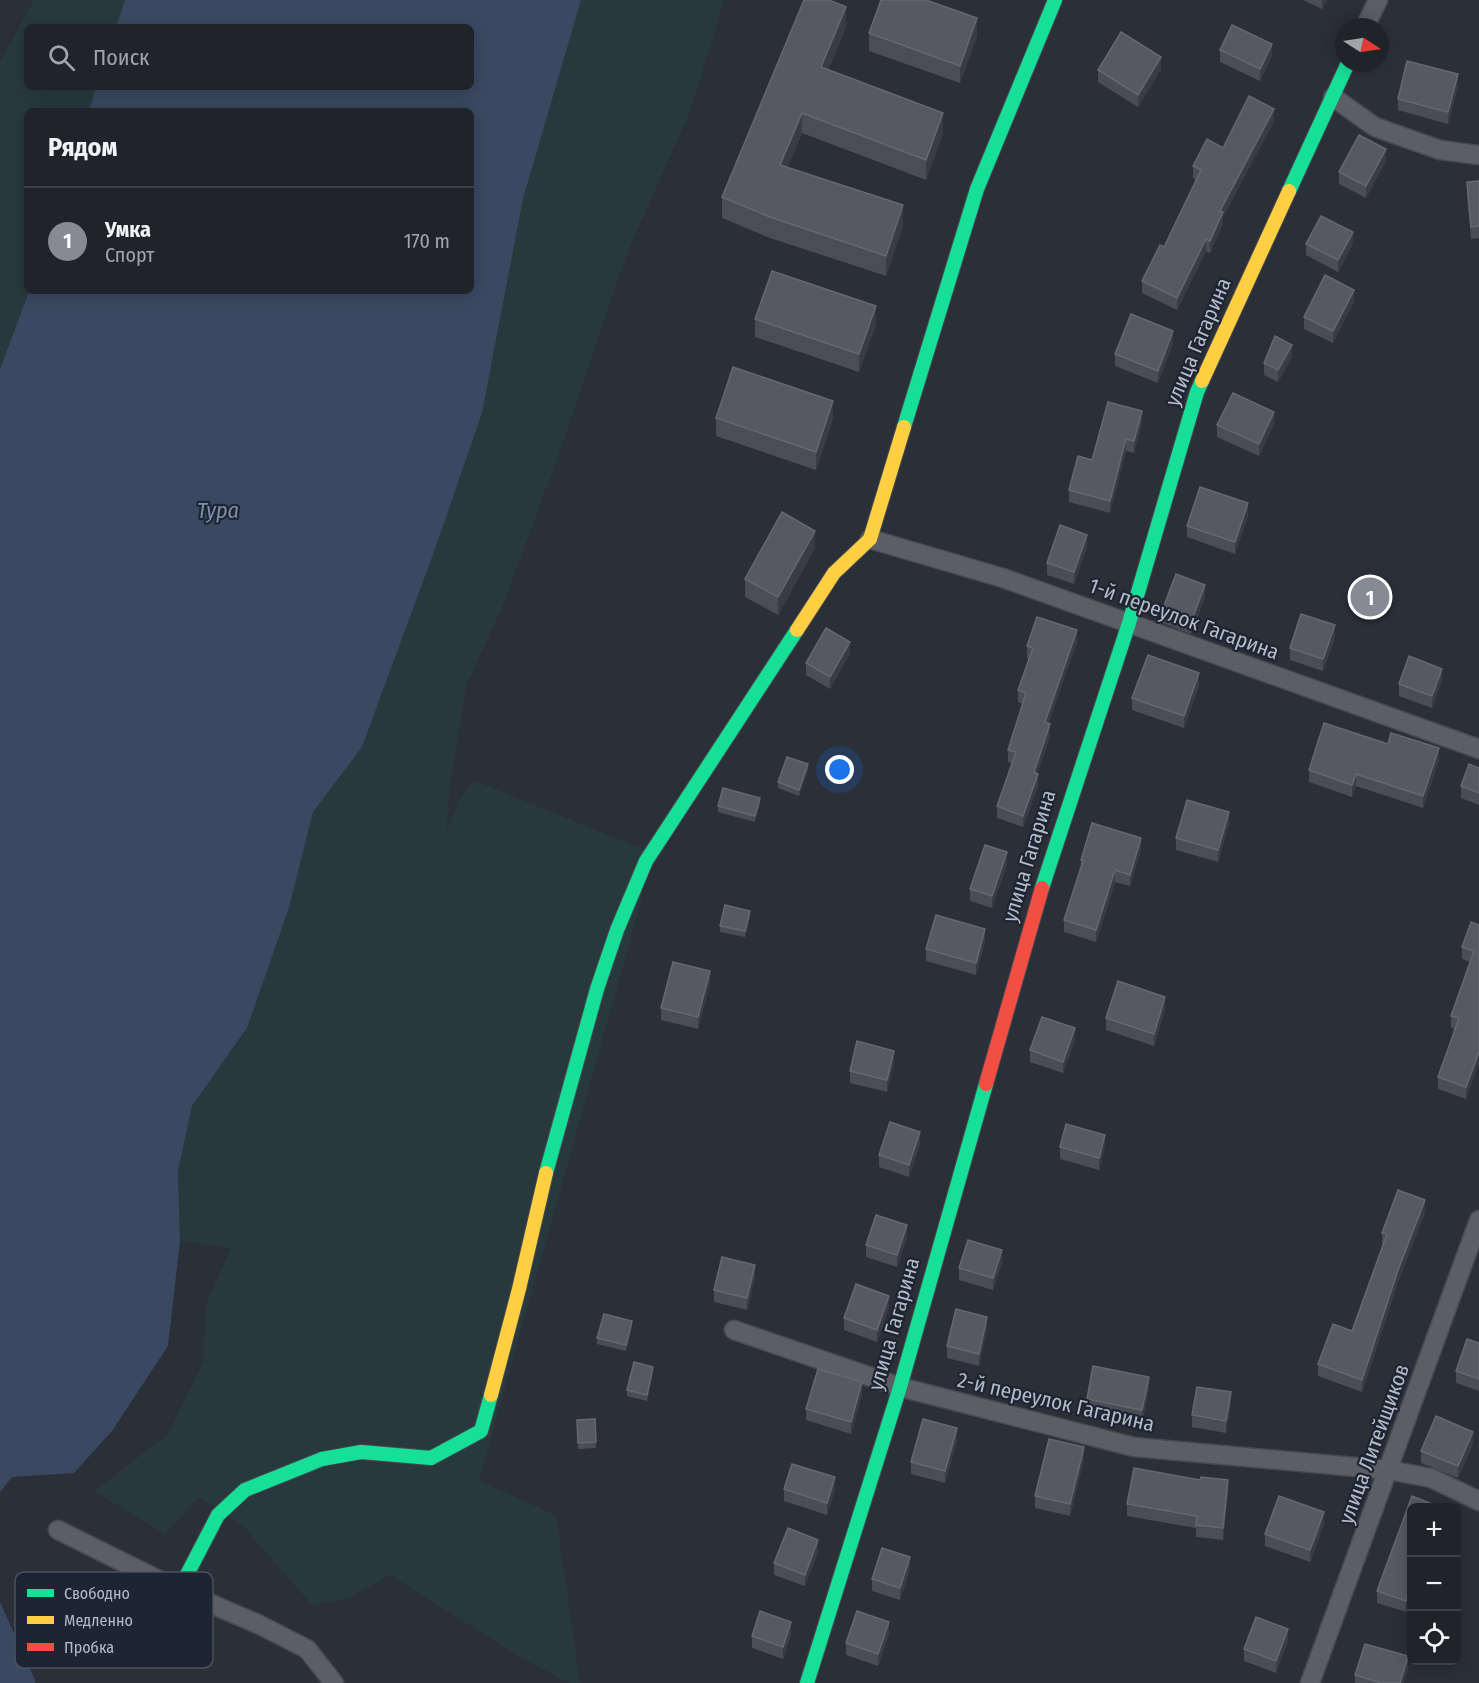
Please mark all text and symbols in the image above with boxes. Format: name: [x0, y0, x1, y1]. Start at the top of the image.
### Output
north arrow: [1335, 18, 1389, 72]
search box: [24, 24, 474, 90]
icon: search: [45, 41, 78, 74]
text: Поиск: [93, 44, 149, 71]
text: Рядом: [48, 132, 117, 163]
text: Умка: [105, 216, 151, 243]
text: 1: [63, 229, 72, 253]
text: 170 m: [404, 229, 450, 253]
text: Спорт: [105, 243, 154, 267]
street label: улица Гагарина: [1159, 274, 1237, 410]
water label: Тура: [197, 497, 239, 524]
street label: 1-й переулок Гагарина: [1085, 573, 1283, 665]
pin: 1: [1350, 574, 1390, 620]
your location: [825, 755, 854, 784]
street label: улица Гагарина: [997, 787, 1061, 925]
street label: улица Гагарина: [863, 1255, 925, 1393]
street label: улица Литейщиков: [1333, 1360, 1415, 1528]
street label: 2-й переулок Гагарина: [955, 1367, 1157, 1437]
map controls: [1407, 1503, 1461, 1665]
button: +: [1407, 1503, 1461, 1557]
button: −: [1407, 1557, 1461, 1611]
legend: [15, 1572, 213, 1668]
text: Свободно: [64, 1584, 130, 1603]
text: Медленно: [64, 1611, 133, 1630]
button: locate: [1407, 1611, 1461, 1665]
text: Пробка: [64, 1638, 114, 1657]

